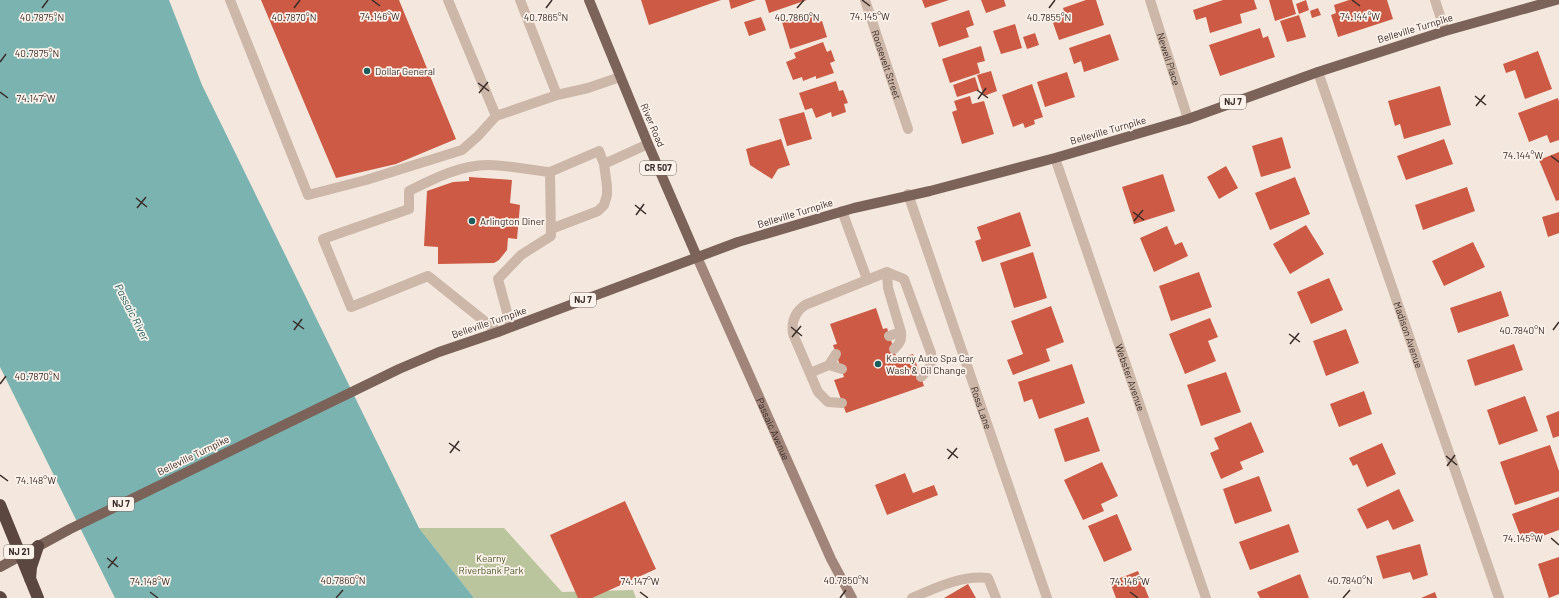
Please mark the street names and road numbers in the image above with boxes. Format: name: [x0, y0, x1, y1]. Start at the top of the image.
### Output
street label: Belleville Turnpike: [1376, 11, 1454, 45]
street label: Roosevelt Street: [869, 28, 904, 101]
street label: Newell Place: [1155, 31, 1183, 87]
road number: NJ 7: [1220, 95, 1246, 109]
street label: River Road: [638, 101, 668, 149]
street label: Belleville Turnpike: [1069, 113, 1147, 147]
road number: CR 507: [640, 161, 676, 175]
street label: Belleville Turnpike: [756, 196, 834, 230]
road number: NJ 7: [570, 293, 596, 307]
street label: Madison Avenue: [1391, 300, 1425, 370]
street label: Belleville Turnpike: [450, 304, 528, 340]
street label: Webster Avenue: [1113, 342, 1147, 413]
street label: Ross Lane: [969, 385, 994, 431]
street label: Passaic Avenue: [754, 396, 792, 462]
street label: Belleville Turnpike: [155, 432, 231, 478]
road number: NJ 7: [108, 497, 134, 511]
road number: NJ 21: [4, 545, 34, 559]

